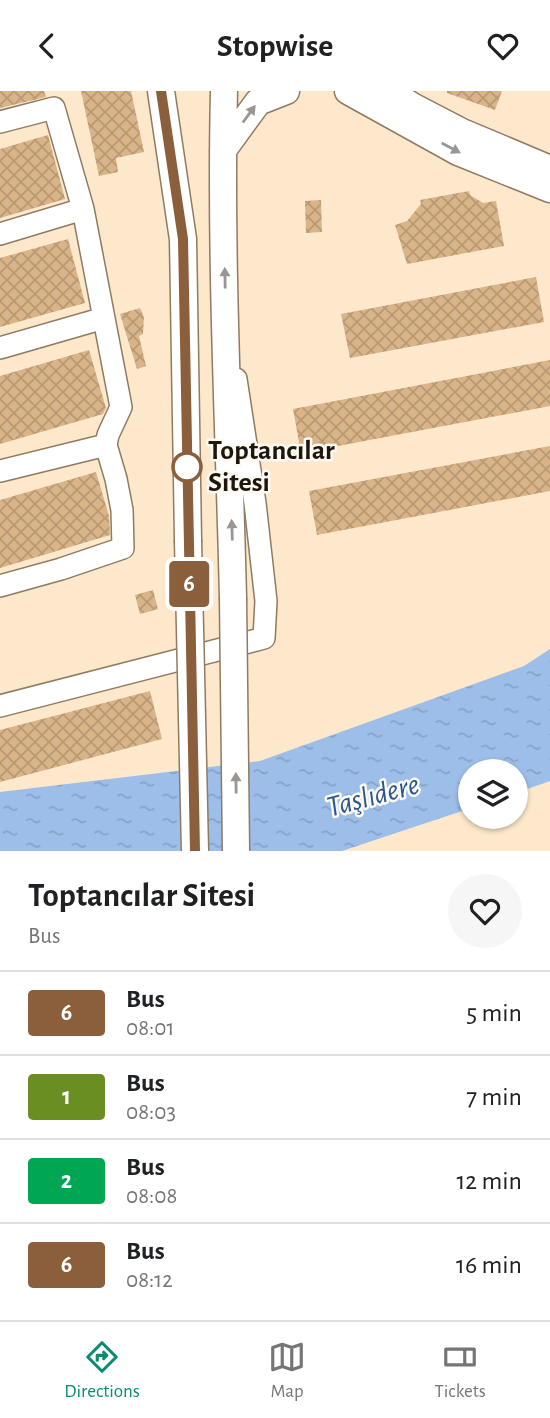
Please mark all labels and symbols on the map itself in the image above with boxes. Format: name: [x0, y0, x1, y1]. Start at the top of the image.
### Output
one-way arrow: [242, 105, 256, 123]
one-way arrow: [441, 142, 461, 154]
one-way arrow: [219, 266, 231, 288]
place label: Toptancılar Sitesi: [208, 437, 335, 497]
marker: Toptancılar Sitesi: [172, 452, 202, 482]
one-way arrow: [226, 518, 237, 540]
line badge: 6: [166, 561, 212, 607]
water label: Taşlıdere: [324, 769, 422, 823]
one-way arrow: [230, 772, 242, 794]

